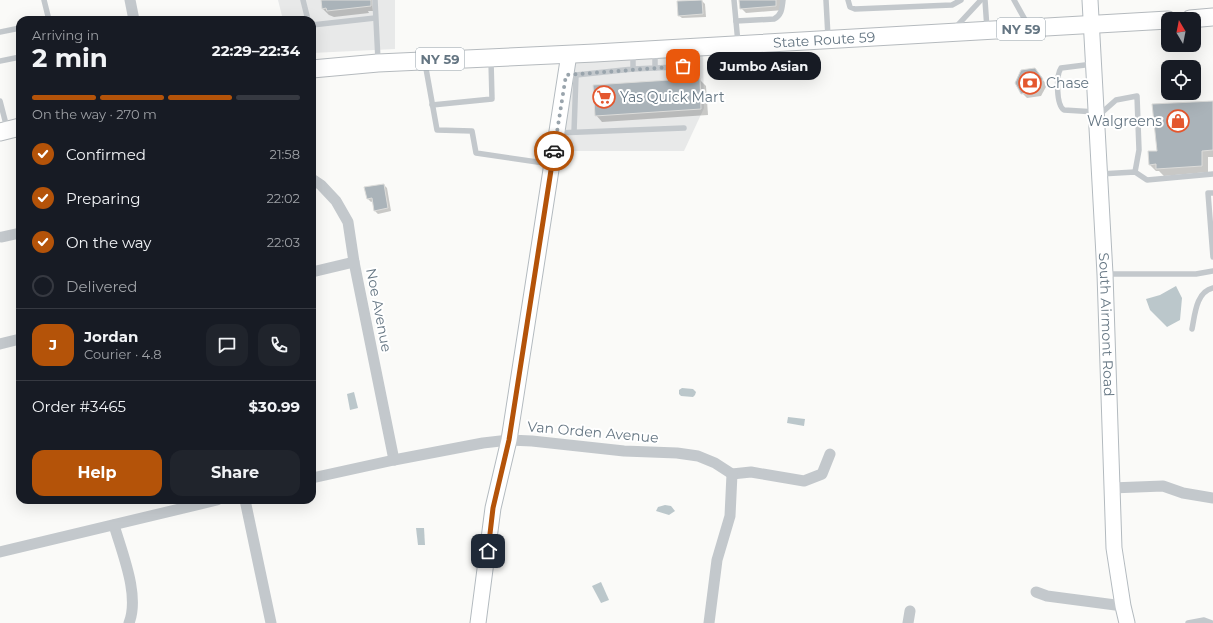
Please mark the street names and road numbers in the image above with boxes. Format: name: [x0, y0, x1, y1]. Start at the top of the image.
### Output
road number: NY 59: [997, 18, 1045, 40]
street label: State Route 59: [773, 28, 876, 52]
road number: NY 59: [416, 48, 464, 70]
street label: South Airmont Road: [1095, 252, 1118, 397]
street label: Noe Avenue: [362, 267, 396, 353]
street label: Van Orden Avenue: [527, 417, 659, 447]

